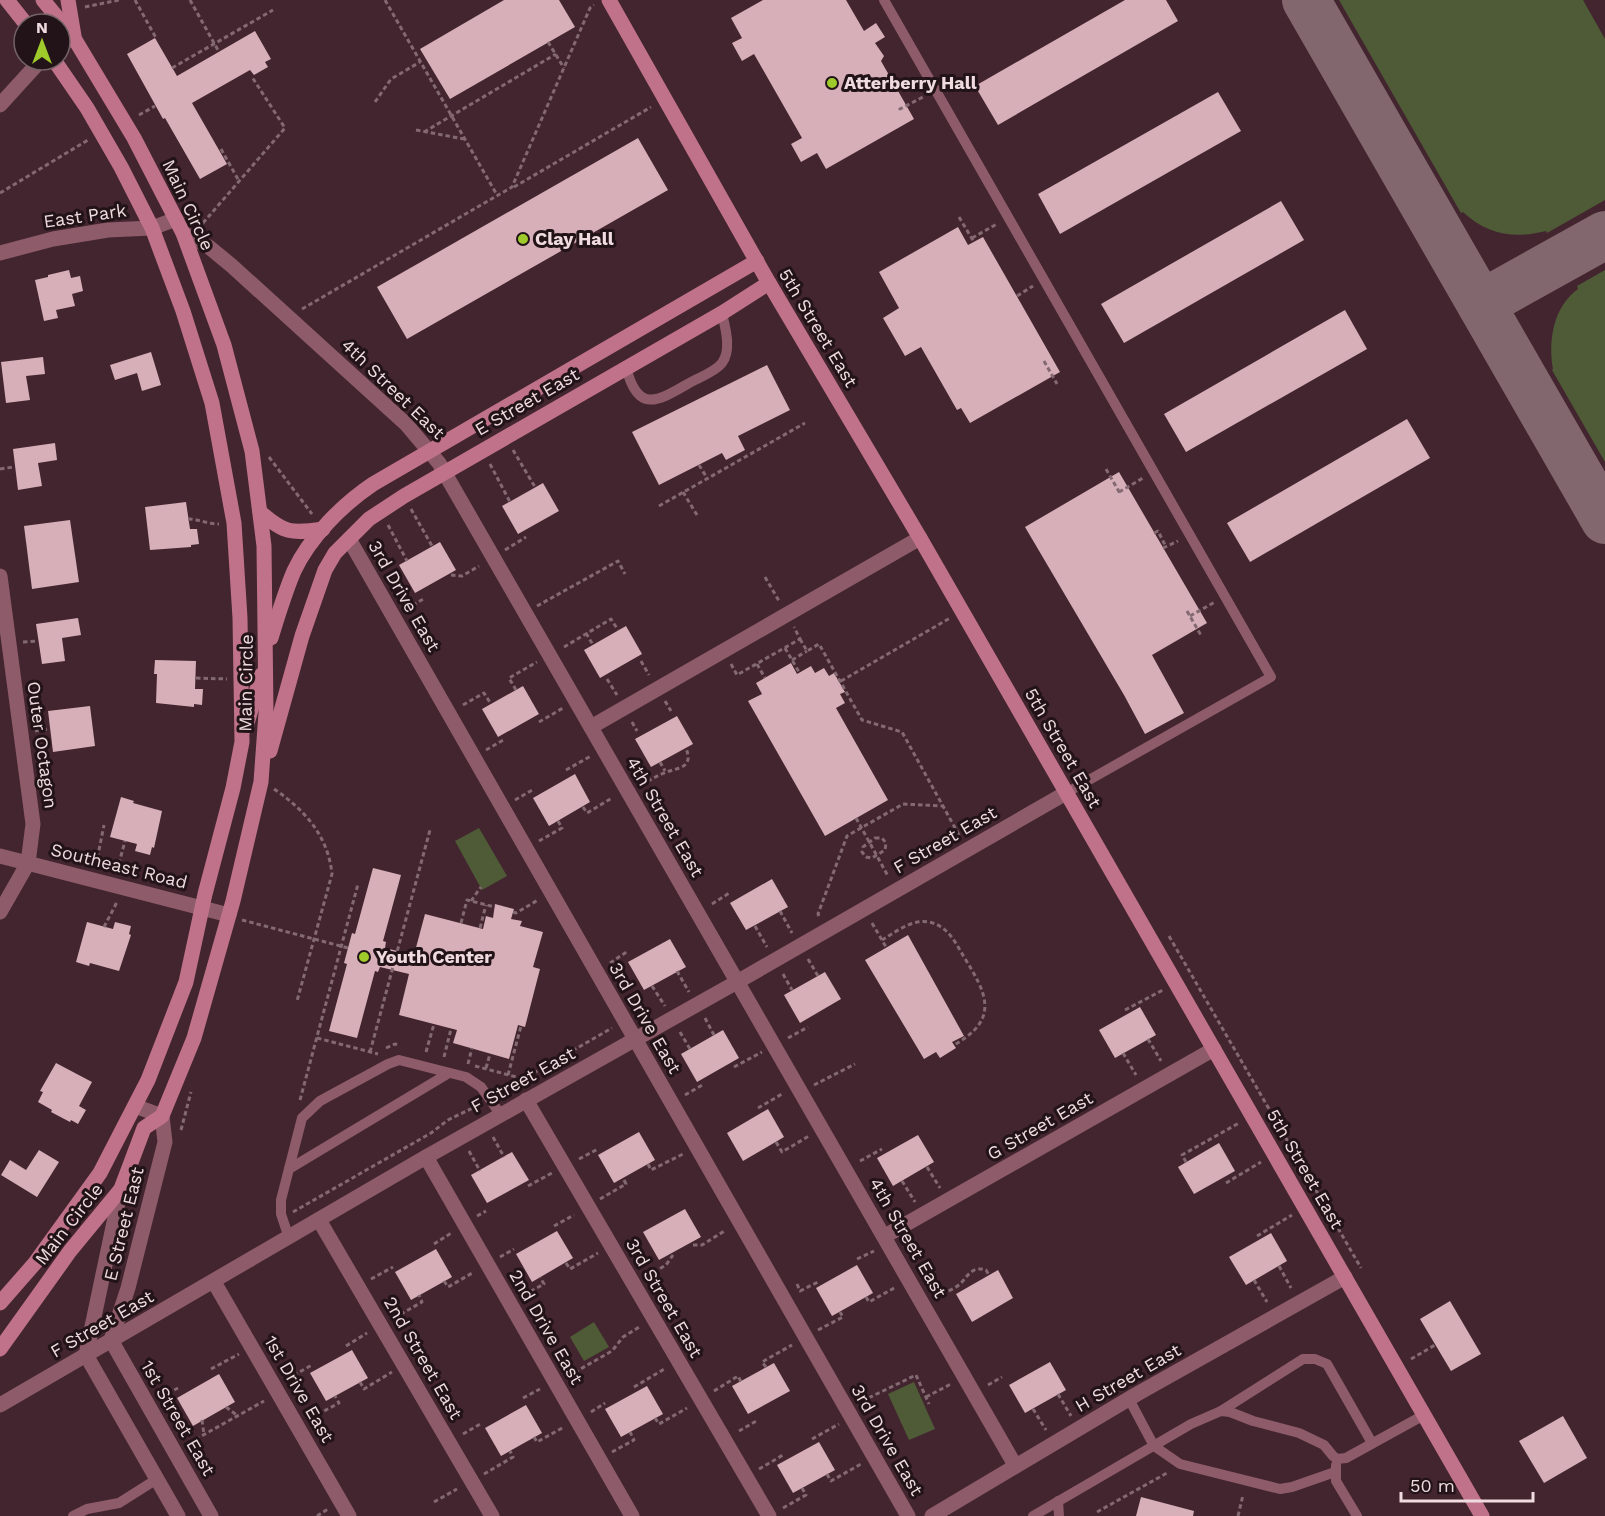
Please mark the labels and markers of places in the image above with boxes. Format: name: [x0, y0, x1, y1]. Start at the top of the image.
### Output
place label: Atterberry Hall: [844, 72, 977, 93]
marker: Atterberry Hall: [825, 76, 839, 90]
place label: Clay Hall: [535, 228, 614, 249]
marker: Clay Hall: [516, 232, 530, 246]
place label: Youth Center: [376, 946, 492, 967]
marker: Youth Center: [357, 950, 371, 964]

